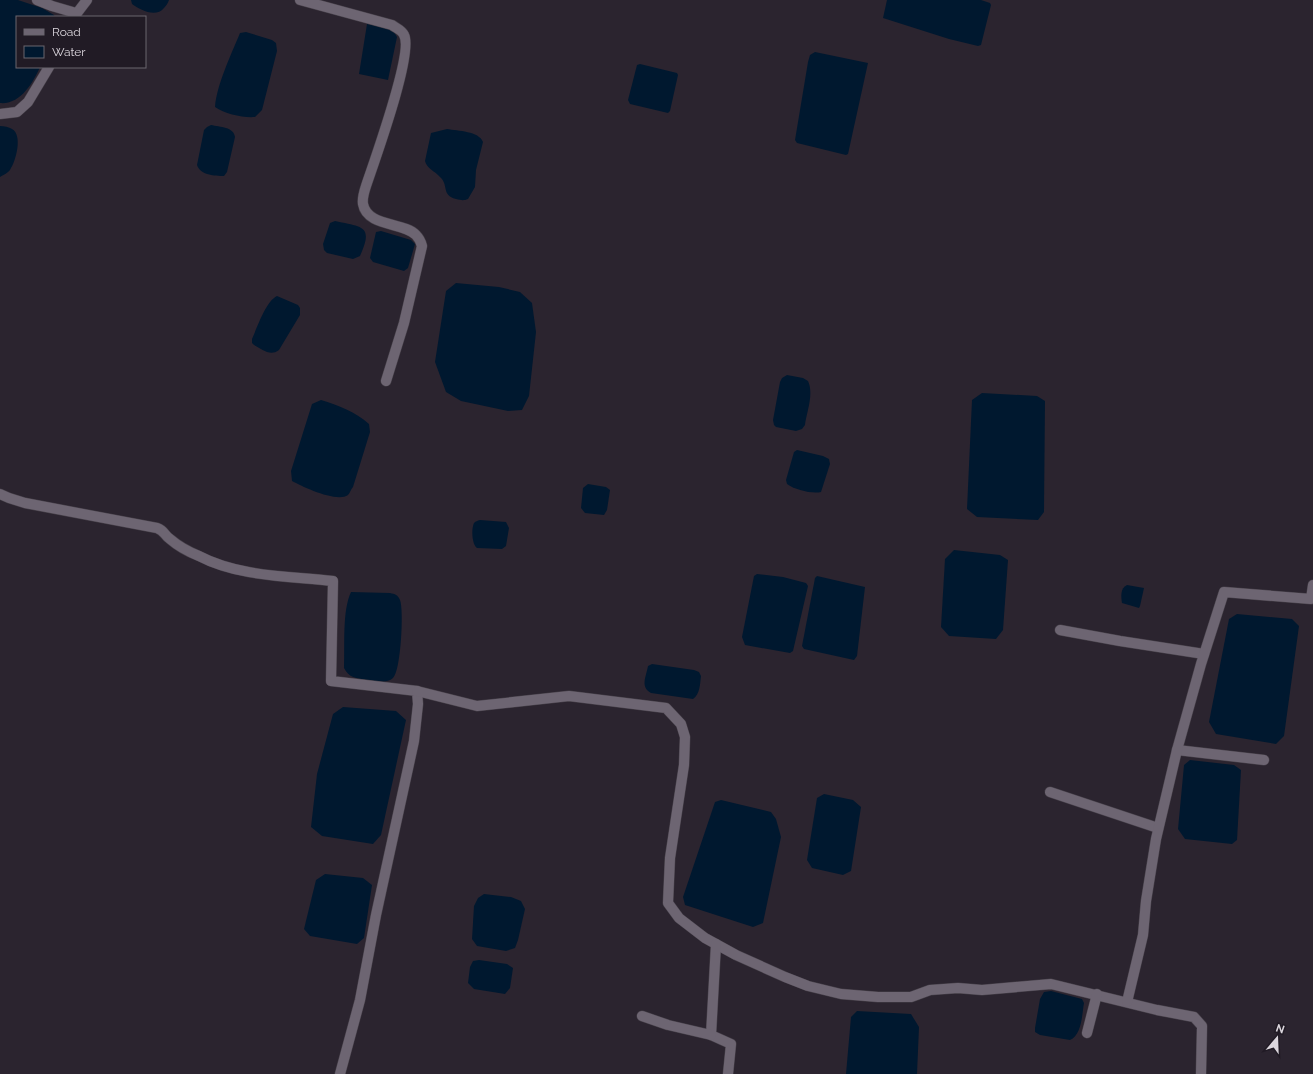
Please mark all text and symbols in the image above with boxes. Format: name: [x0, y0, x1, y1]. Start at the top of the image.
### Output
legend: [16, 16, 146, 68]
text: Road: [52, 25, 81, 39]
text: Water: [52, 45, 86, 59]
north arrow: [1257, 1018, 1297, 1058]
text: N: [1274, 1022, 1286, 1037]

